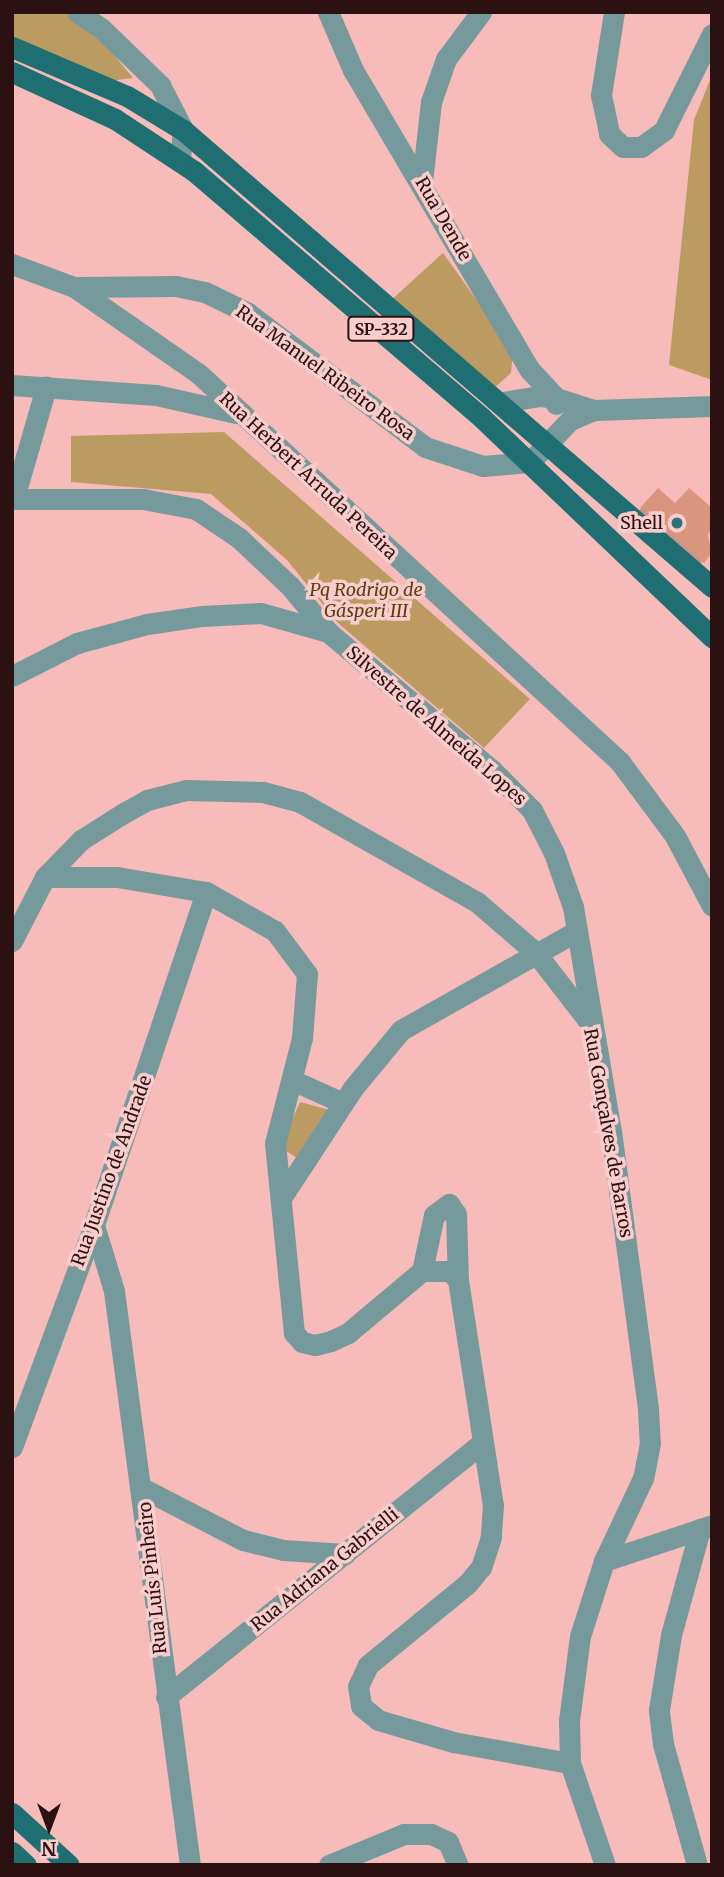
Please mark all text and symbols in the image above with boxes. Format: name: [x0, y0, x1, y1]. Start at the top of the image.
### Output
street label: Rua Dende: [410, 173, 476, 265]
street label: Rua Manuel Ribeiro Rosa: [231, 301, 419, 445]
road number: SP-332: [346, 316, 416, 342]
street label: Rua Herbert Arruda Pereira: [215, 388, 401, 564]
place label: Shell: [620, 512, 663, 534]
marker: Shell: [669, 515, 685, 531]
park label: Pq Rodrigo de Gásperi III: [309, 580, 423, 622]
street label: Silvestre de Almeida Lopes: [342, 642, 530, 810]
street label: Rua Gonçalves de Barros: [579, 1027, 637, 1239]
street label: Rua Justino de Andrade: [67, 1073, 157, 1269]
street label: Rua Luís Pinheiro: [134, 1501, 172, 1655]
street label: Rua Adriana Gabrielli: [247, 1504, 403, 1636]
north arrow: [14, 1793, 84, 1863]
text: N: [42, 1837, 57, 1861]

